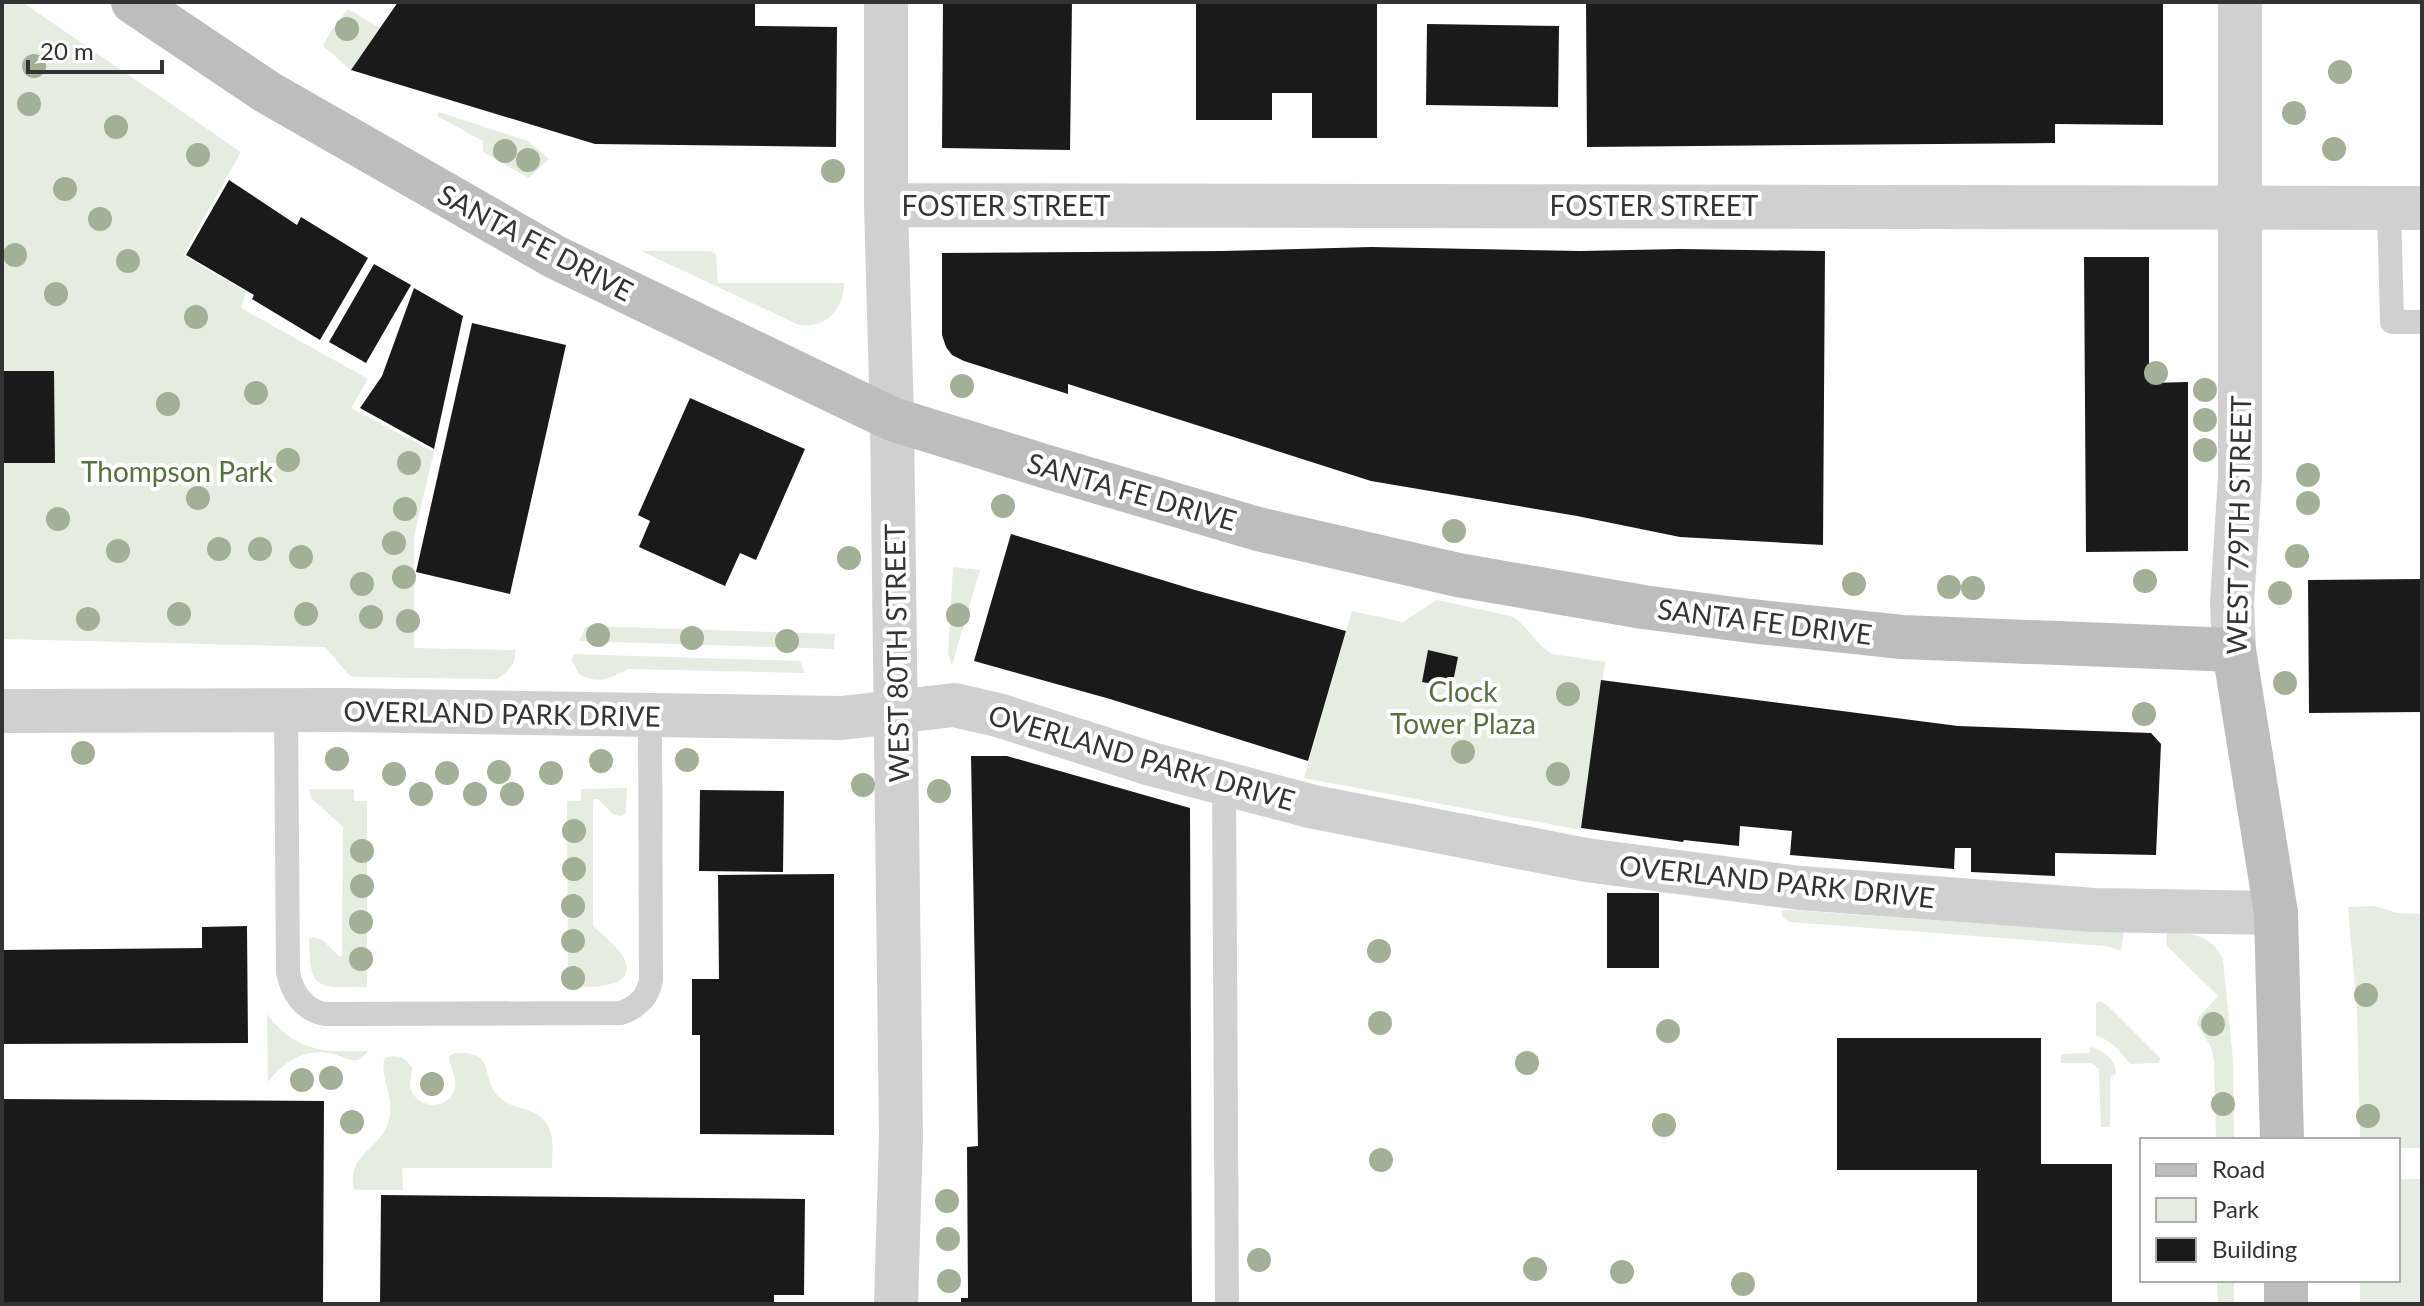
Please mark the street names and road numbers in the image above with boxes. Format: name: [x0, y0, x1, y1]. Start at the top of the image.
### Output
street label: SANTA FE DRIVE: [433, 176, 639, 308]
street label: FOSTER STREET: [902, 188, 1111, 222]
street label: FOSTER STREET: [1550, 188, 1759, 222]
street label: WEST 79TH STREET: [2219, 395, 2257, 655]
street label: SANTA FE DRIVE: [1024, 445, 1240, 537]
street label: WEST 80TH STREET: [877, 523, 915, 783]
street label: SANTA FE DRIVE: [1656, 591, 1874, 651]
street label: OVERLAND PARK DRIVE: [343, 693, 661, 733]
street label: OVERLAND PARK DRIVE: [985, 697, 1299, 817]
street label: OVERLAND PARK DRIVE: [1618, 848, 1936, 914]

